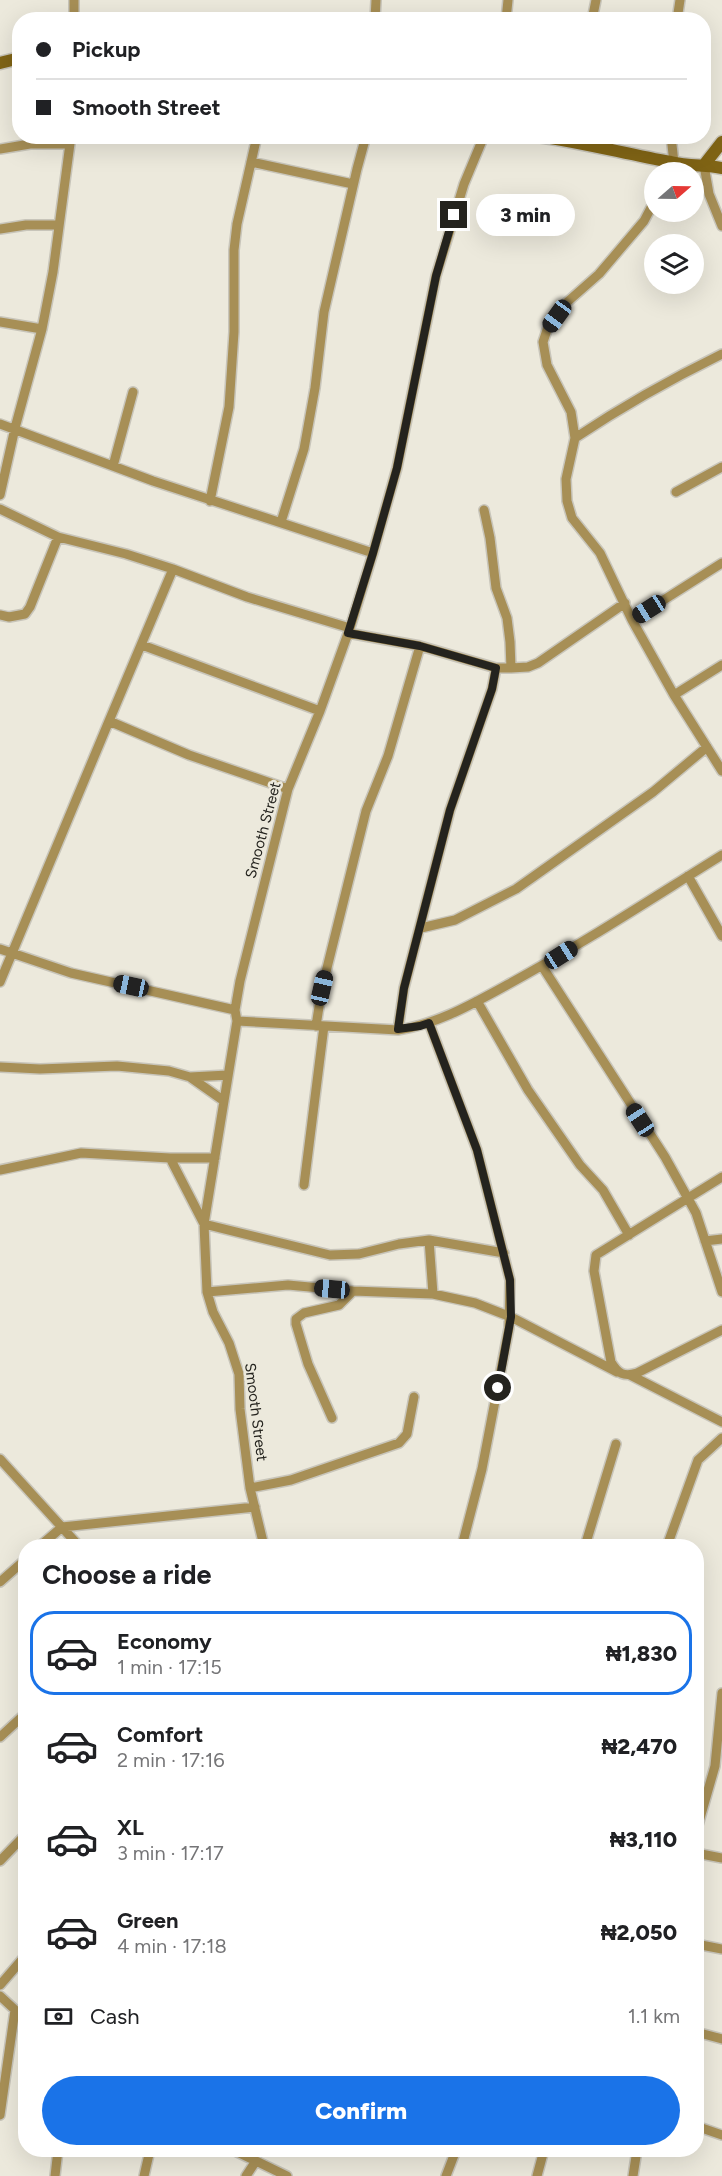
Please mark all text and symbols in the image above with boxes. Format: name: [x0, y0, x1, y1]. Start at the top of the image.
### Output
text: Pickup: [72, 36, 141, 63]
text: Smooth Street: [72, 94, 220, 121]
north arrow: [644, 162, 704, 222]
map controls: [644, 162, 704, 294]
callout: 3 min: [475, 194, 574, 236]
route end: [440, 201, 467, 228]
text: 3 min: [500, 203, 551, 227]
button: layers: [644, 234, 704, 294]
car: [539, 296, 575, 336]
car: [629, 592, 669, 626]
street label: Smooth Street: [241, 779, 285, 880]
car: [541, 938, 581, 972]
car: [309, 968, 335, 1008]
car: [112, 973, 150, 999]
car: [623, 1100, 657, 1140]
car: [313, 1278, 351, 1300]
street label: Smooth Street: [241, 1362, 271, 1463]
route start: [484, 1374, 511, 1401]
text: Choose a ride: [42, 1558, 211, 1591]
icon: car: [45, 1626, 99, 1680]
text: Economy: [117, 1628, 212, 1655]
text: ₦1,830: [606, 1640, 677, 1667]
text: 1 min · 17:15: [117, 1655, 222, 1679]
icon: car: [45, 1719, 99, 1773]
text: Comfort: [117, 1721, 203, 1748]
text: ₦2,470: [601, 1733, 677, 1760]
text: 2 min · 17:16: [117, 1748, 225, 1772]
icon: car: [45, 1812, 99, 1866]
text: XL: [117, 1814, 144, 1841]
text: ₦3,110: [610, 1826, 677, 1853]
text: 3 min · 17:17: [117, 1841, 224, 1865]
icon: car: [45, 1905, 99, 1959]
text: Green: [117, 1907, 179, 1934]
text: ₦2,050: [601, 1919, 677, 1946]
text: 4 min · 17:18: [117, 1934, 227, 1958]
icon: cash: [42, 2000, 75, 2033]
text: Cash: [90, 2003, 140, 2030]
text: 1.1 km: [628, 2004, 680, 2028]
button: Confirm: [42, 2076, 680, 2145]

